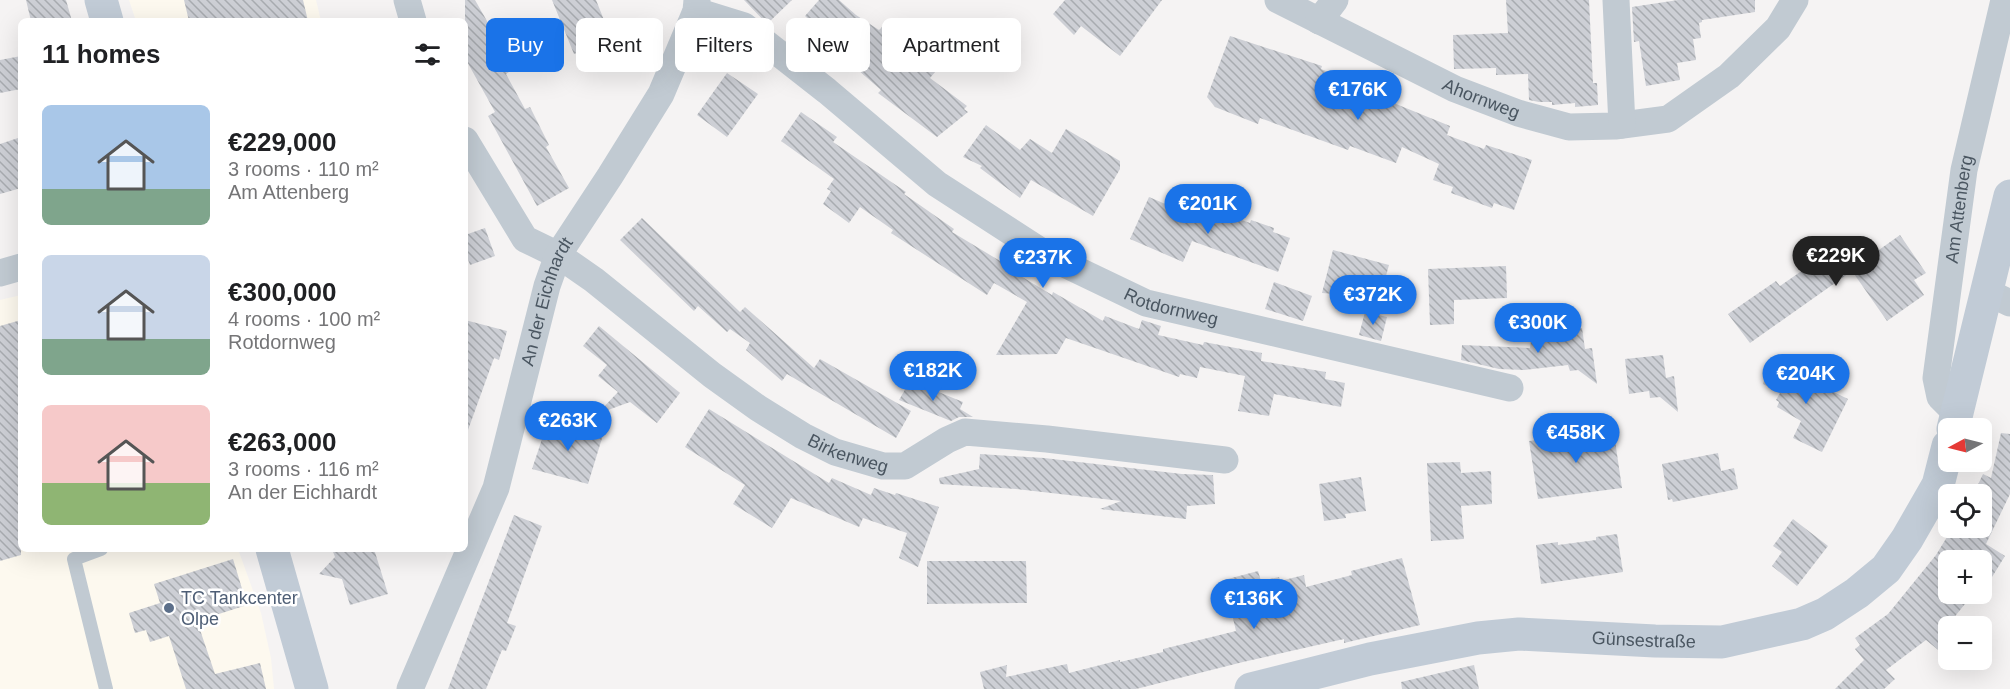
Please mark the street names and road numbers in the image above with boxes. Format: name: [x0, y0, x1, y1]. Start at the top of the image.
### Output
street label: Ahornweg: [1439, 74, 1523, 123]
street label: Am Attenberg: [1942, 153, 1977, 264]
street label: An der Eichhardt: [517, 233, 577, 368]
street label: Rotdornweg: [1121, 284, 1220, 330]
street label: Birkenweg: [804, 430, 890, 477]
street label: Günsestraße: [1591, 628, 1696, 652]

